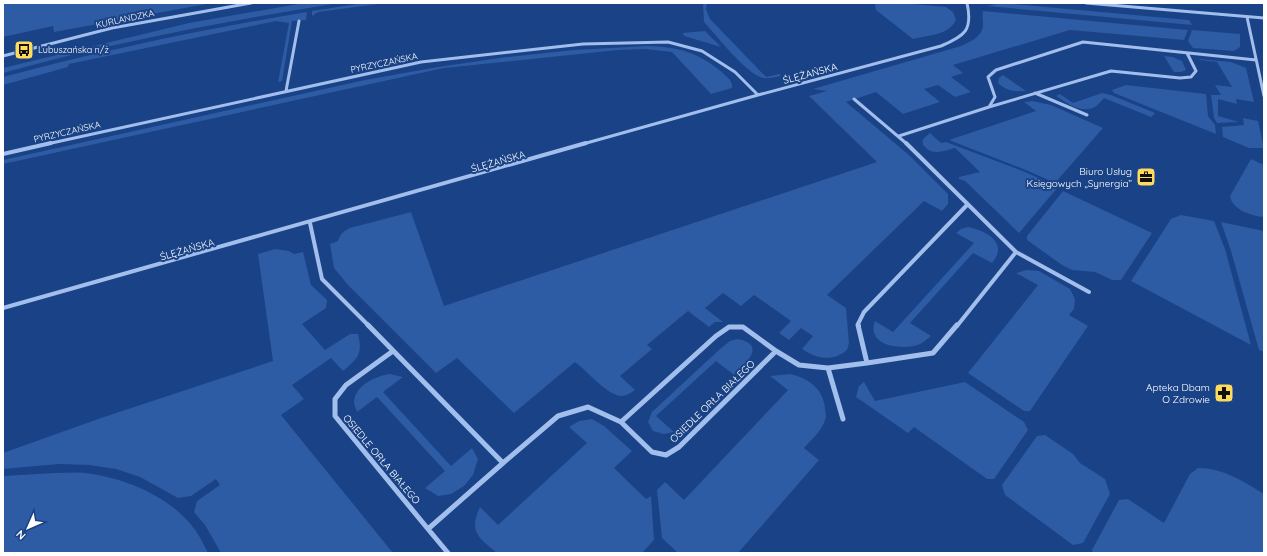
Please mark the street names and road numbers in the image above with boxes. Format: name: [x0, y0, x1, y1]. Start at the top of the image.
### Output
street label: KURLANDZKA: [95, 7, 155, 30]
street label: PYRZYCZAŃSKA: [349, 50, 418, 75]
street label: ŚLĘŻAŃSKA: [782, 60, 839, 87]
street label: PYRZYCZAŃSKA: [33, 118, 101, 145]
street label: ŚLĘŻAŃSKA: [470, 147, 527, 175]
street label: ŚLĘŻAŃSKA: [159, 235, 216, 263]
street label: OSIEDLE ORŁA BIAŁEGO: [667, 357, 758, 445]
street label: OSIEDLE ORŁA BIAŁEGO: [340, 412, 423, 507]

